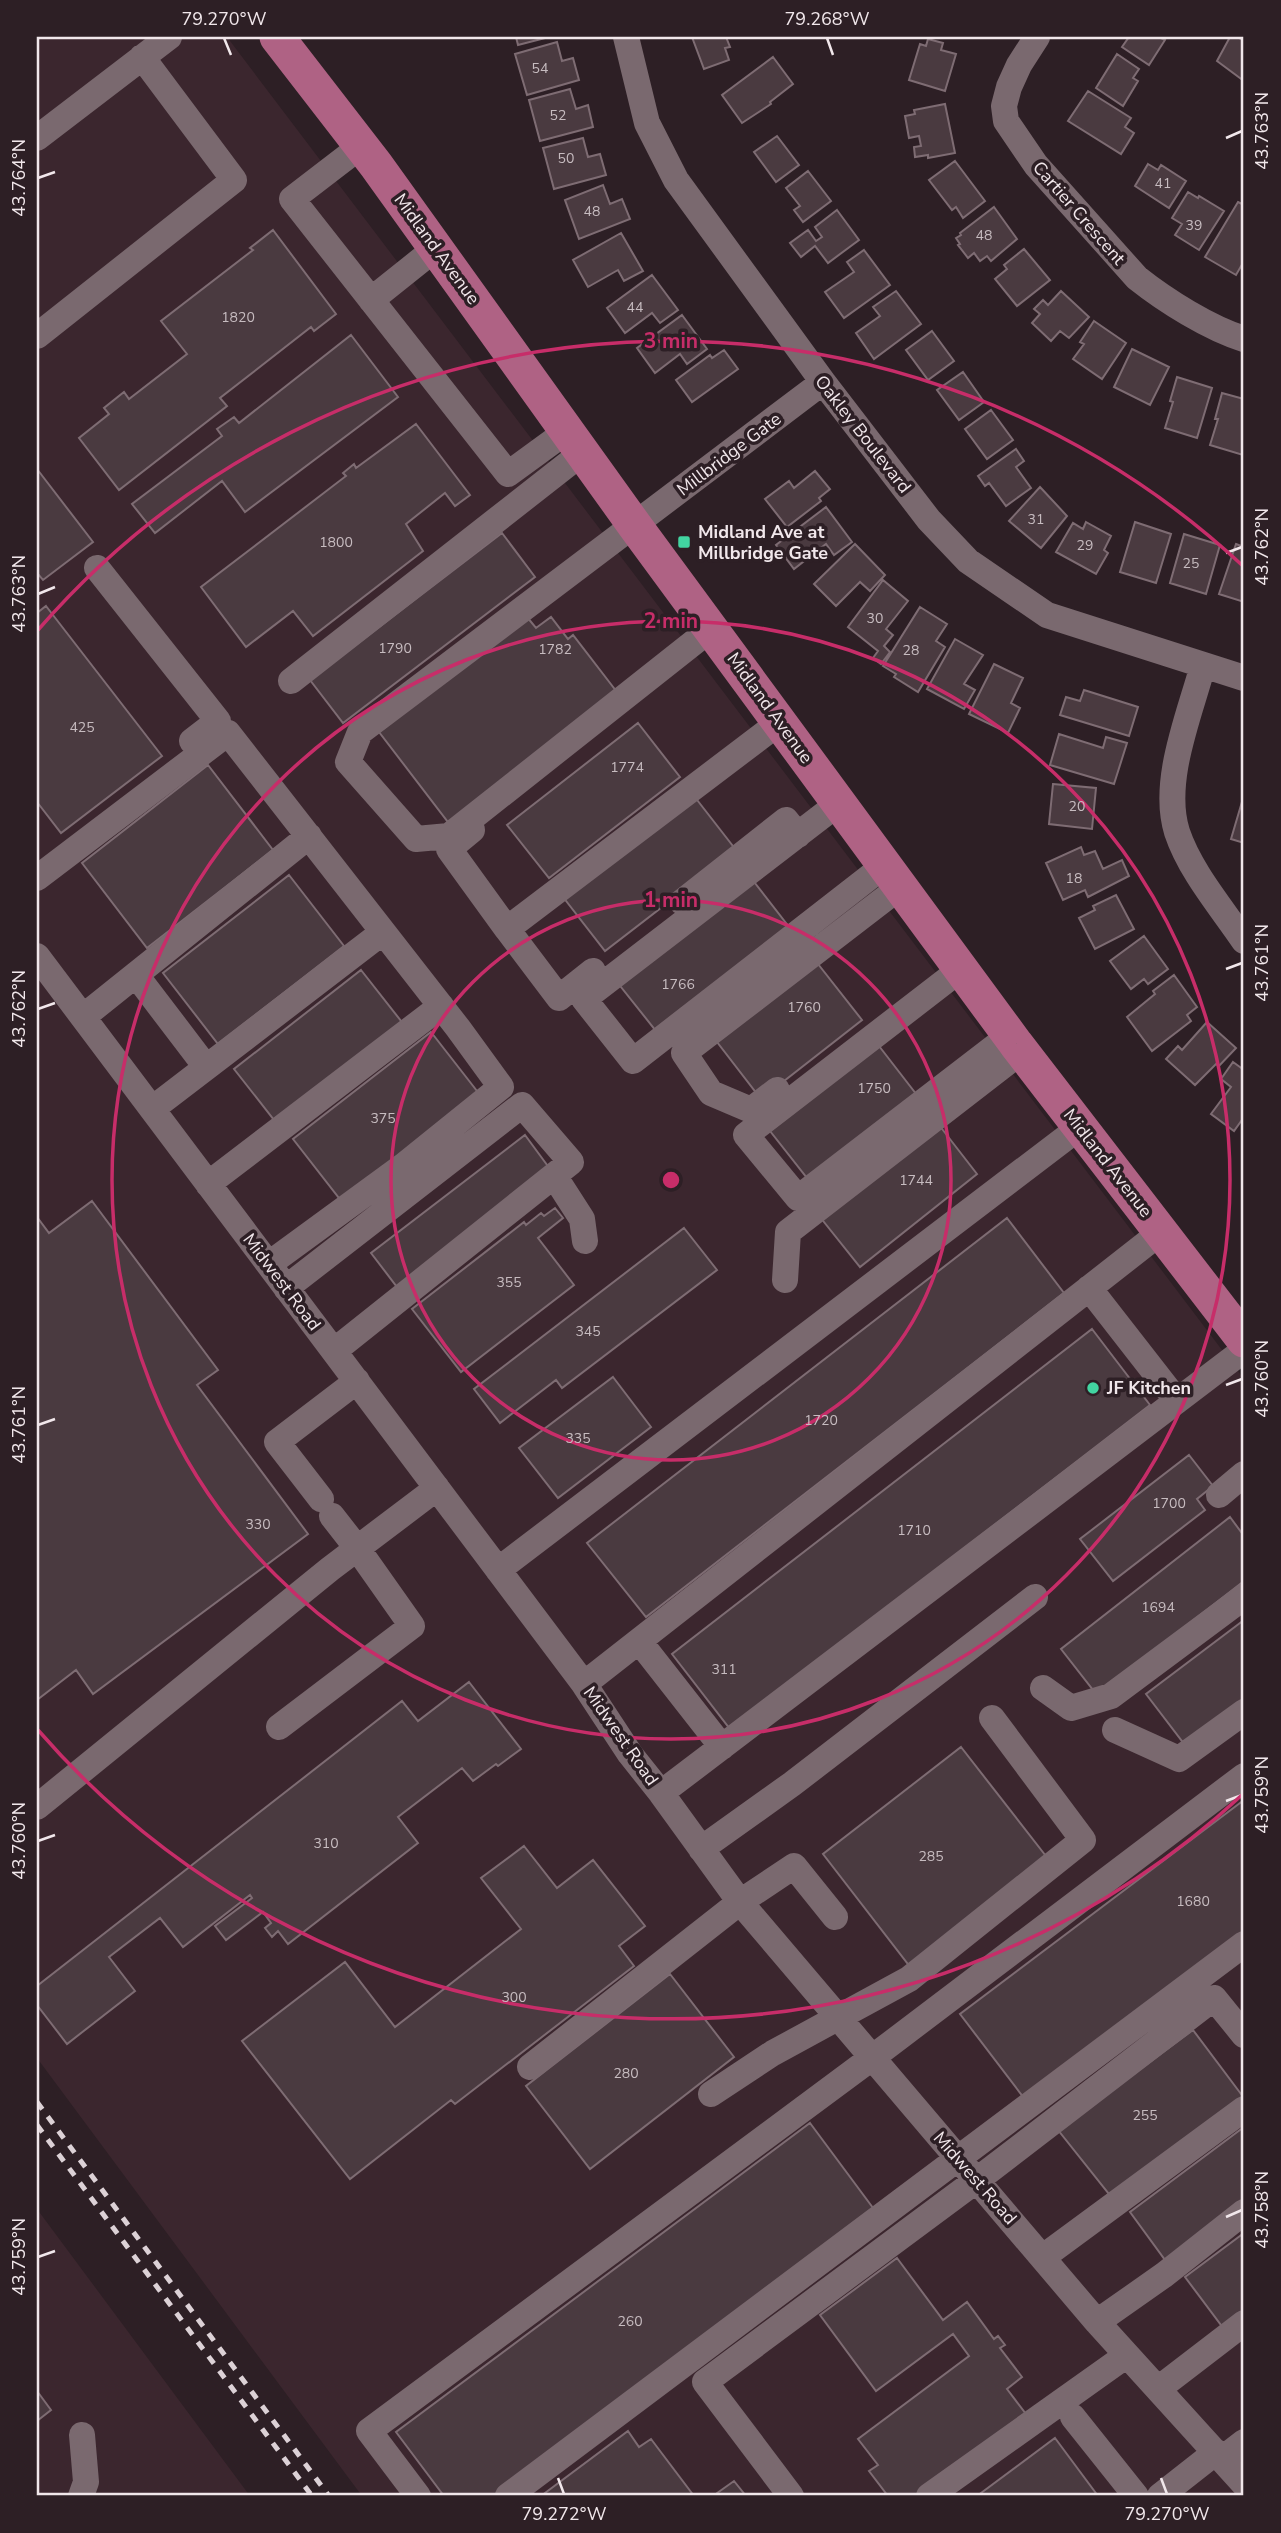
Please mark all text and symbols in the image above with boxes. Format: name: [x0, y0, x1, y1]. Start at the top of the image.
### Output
text: 79.270°W: [182, 7, 267, 31]
text: 79.268°W: [785, 7, 870, 31]
house number: 54: [532, 59, 548, 78]
text: 43.763°N: [1250, 92, 1274, 170]
house number: 52: [550, 106, 566, 125]
text: 43.764°N: [7, 139, 31, 217]
house number: 50: [558, 149, 574, 168]
street label: Cartier Crescent: [1027, 156, 1131, 271]
house number: 41: [1155, 174, 1171, 193]
street label: Midland Avenue: [389, 189, 485, 309]
house number: 48: [584, 202, 600, 221]
house number: 39: [1186, 216, 1202, 235]
house number: 48: [976, 226, 992, 245]
house number: 44: [627, 298, 643, 317]
house number: 1820: [221, 308, 255, 327]
text: 3 min: [644, 327, 698, 355]
street label: Oakley Boulevard: [809, 370, 917, 498]
street label: Millbridge Gate: [672, 407, 786, 501]
text: 43.762°N: [1250, 508, 1274, 586]
house number: 31: [1028, 510, 1044, 529]
place label: Midland Ave at Millbridge Gate: [698, 520, 828, 565]
house number: 1800: [319, 533, 353, 552]
marker: Midland Ave at Millbridge Gate: [676, 534, 692, 550]
house number: 29: [1077, 536, 1093, 555]
house number: 25: [1183, 554, 1199, 573]
text: 43.763°N: [7, 555, 31, 633]
text: 2 min: [644, 607, 698, 635]
house number: 30: [867, 609, 883, 628]
house number: 1790: [378, 639, 412, 658]
house number: 1782: [538, 640, 572, 659]
house number: 28: [903, 641, 919, 660]
street label: Midland Avenue: [722, 648, 818, 768]
house number: 425: [69, 718, 95, 737]
house number: 1774: [610, 758, 644, 777]
house number: 20: [1069, 797, 1085, 816]
house number: 18: [1066, 869, 1082, 888]
text: 1 min: [644, 886, 698, 914]
text: 43.761°N: [1250, 924, 1274, 1002]
text: 43.762°N: [7, 970, 31, 1048]
house number: 1766: [661, 975, 695, 994]
house number: 1760: [787, 998, 821, 1017]
house number: 1750: [857, 1079, 891, 1098]
street label: Midland Avenue: [1058, 1104, 1158, 1222]
house number: 375: [370, 1109, 396, 1128]
centre of rings: [659, 1168, 683, 1192]
house number: 1744: [899, 1171, 933, 1190]
street label: Midwest Road: [238, 1228, 326, 1336]
house number: 355: [496, 1273, 522, 1292]
house number: 345: [575, 1322, 601, 1341]
text: 43.760°N: [1250, 1340, 1274, 1418]
place label: JF Kitchen: [1106, 1376, 1191, 1400]
marker: JF Kitchen: [1085, 1380, 1101, 1396]
text: 43.761°N: [7, 1386, 31, 1464]
house number: 1720: [804, 1411, 838, 1430]
house number: 335: [565, 1429, 591, 1448]
house number: 1700: [1152, 1494, 1186, 1513]
house number: 330: [245, 1515, 271, 1534]
house number: 1710: [897, 1521, 931, 1540]
house number: 1694: [1141, 1598, 1175, 1617]
house number: 311: [711, 1660, 737, 1679]
street label: Midwest Road: [578, 1682, 664, 1790]
text: 43.759°N: [1250, 1756, 1274, 1834]
text: 43.760°N: [7, 1802, 31, 1880]
house number: 310: [313, 1834, 339, 1853]
house number: 285: [918, 1847, 944, 1866]
house number: 1680: [1176, 1892, 1210, 1911]
house number: 300: [501, 1988, 527, 2007]
house number: 280: [613, 2064, 639, 2083]
house number: 255: [1132, 2106, 1158, 2125]
street label: Midwest Road: [928, 2126, 1022, 2230]
text: 43.758°N: [1250, 2171, 1274, 2249]
text: 43.759°N: [7, 2218, 31, 2296]
house number: 260: [617, 2312, 643, 2331]
text: 79.272°W: [522, 2502, 607, 2526]
text: 79.270°W: [1125, 2502, 1210, 2526]

